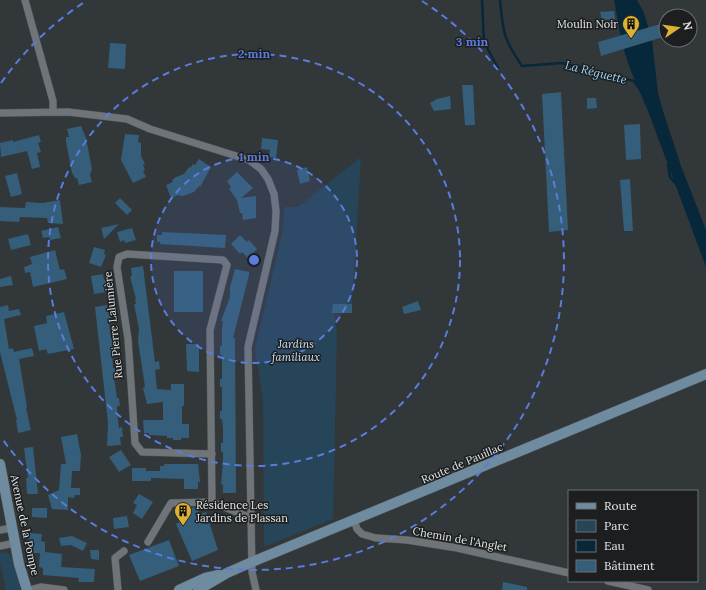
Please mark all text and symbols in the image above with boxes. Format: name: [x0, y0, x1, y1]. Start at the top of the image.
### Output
north arrow: [658, 8, 698, 48]
building icon: Moulin Noir: [621, 14, 641, 39]
place label: Moulin Noir: [557, 17, 618, 31]
text: N: [680, 20, 696, 32]
text: 3 min: [456, 34, 489, 49]
text: 2 min: [238, 46, 270, 61]
water label: La Réguette: [563, 57, 629, 87]
text: 1 min: [239, 149, 270, 164]
centre of rings: [247, 253, 261, 267]
street label: Rue Pierre Lalumière: [100, 271, 126, 379]
park label: Jardins familiaux: [270, 337, 320, 364]
street label: Route de Pauillac: [419, 439, 505, 487]
street label: Avenue de la Pompe: [7, 472, 43, 577]
legend: [568, 490, 698, 582]
place label: Résidence Les Jardins de Plassan: [195, 498, 288, 525]
text: Route: [604, 498, 637, 513]
building icon: Résidence Les Jardins de Plassan: [173, 501, 193, 526]
text: Parc: [604, 518, 629, 533]
street label: Chemin de l'Anglet: [412, 524, 509, 554]
text: Eau: [604, 538, 625, 553]
text: Bâtiment: [604, 558, 655, 573]

